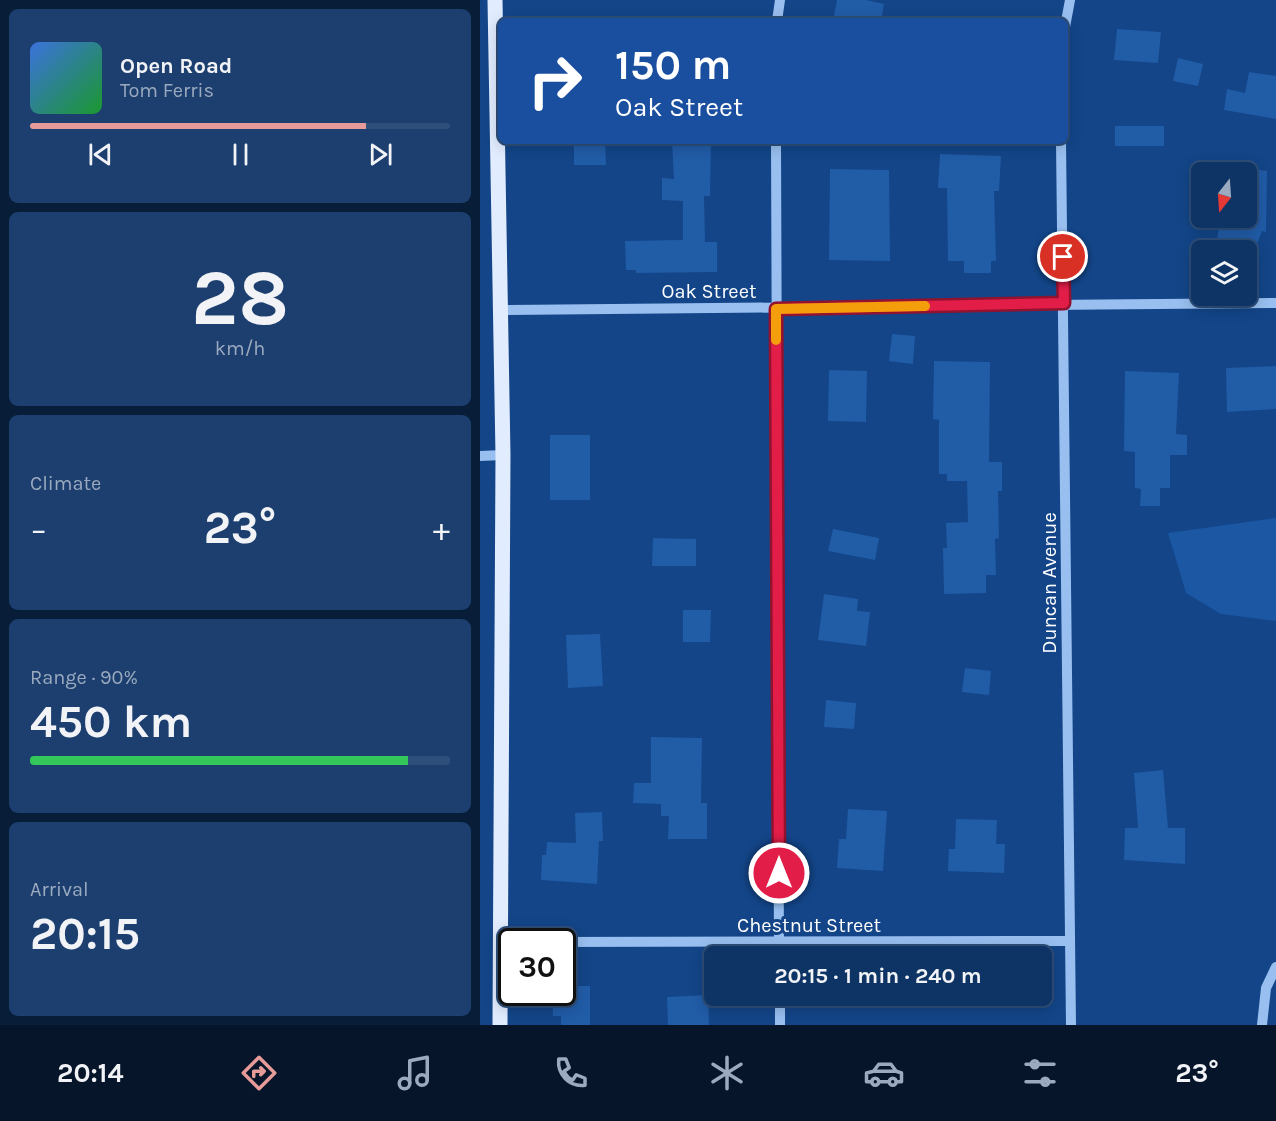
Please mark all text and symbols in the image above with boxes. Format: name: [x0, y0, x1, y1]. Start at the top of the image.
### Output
text: 150 m: [615, 40, 731, 90]
icon: right: [516, 42, 594, 120]
text: Open Road: [120, 53, 232, 79]
text: Tom Ferris: [120, 79, 214, 102]
text: Oak Street: [615, 91, 743, 123]
icon: previous: [84, 138, 117, 171]
icon: pause: [224, 138, 257, 171]
icon: next: [364, 138, 397, 171]
north arrow: [1191, 162, 1257, 228]
map controls: [1191, 162, 1257, 306]
pin: [1037, 231, 1088, 282]
icon: arrive: [1046, 240, 1079, 273]
button: layers: [1191, 240, 1257, 306]
text: 28: [191, 252, 289, 344]
street label: Oak Street: [662, 280, 757, 303]
text: km/h: [215, 337, 265, 360]
text: Climate: [30, 472, 101, 495]
text: 23°: [204, 502, 276, 554]
text: −: [30, 510, 47, 548]
text: +: [433, 510, 450, 548]
street label: Duncan Avenue: [1038, 512, 1061, 654]
text: Range · 90%: [30, 666, 138, 689]
text: 450 km: [30, 696, 192, 748]
position arrow: [747, 841, 811, 905]
text: Arrival: [30, 878, 89, 901]
text: 20:15: [30, 908, 140, 960]
street label: Chestnut Street: [737, 914, 881, 937]
speed limit sign: 30: [498, 928, 576, 1006]
text: 20:15 · 1 min · 240 m: [774, 963, 982, 989]
icon: directions: [238, 1052, 280, 1094]
icon: music: [394, 1052, 436, 1094]
icon: phone: [550, 1052, 592, 1094]
icon: climate: [706, 1052, 748, 1094]
icon: car: [863, 1052, 905, 1094]
icon: filters: [1019, 1052, 1061, 1094]
text: 20:14: [57, 1057, 124, 1089]
text: 23°: [1175, 1057, 1219, 1089]

